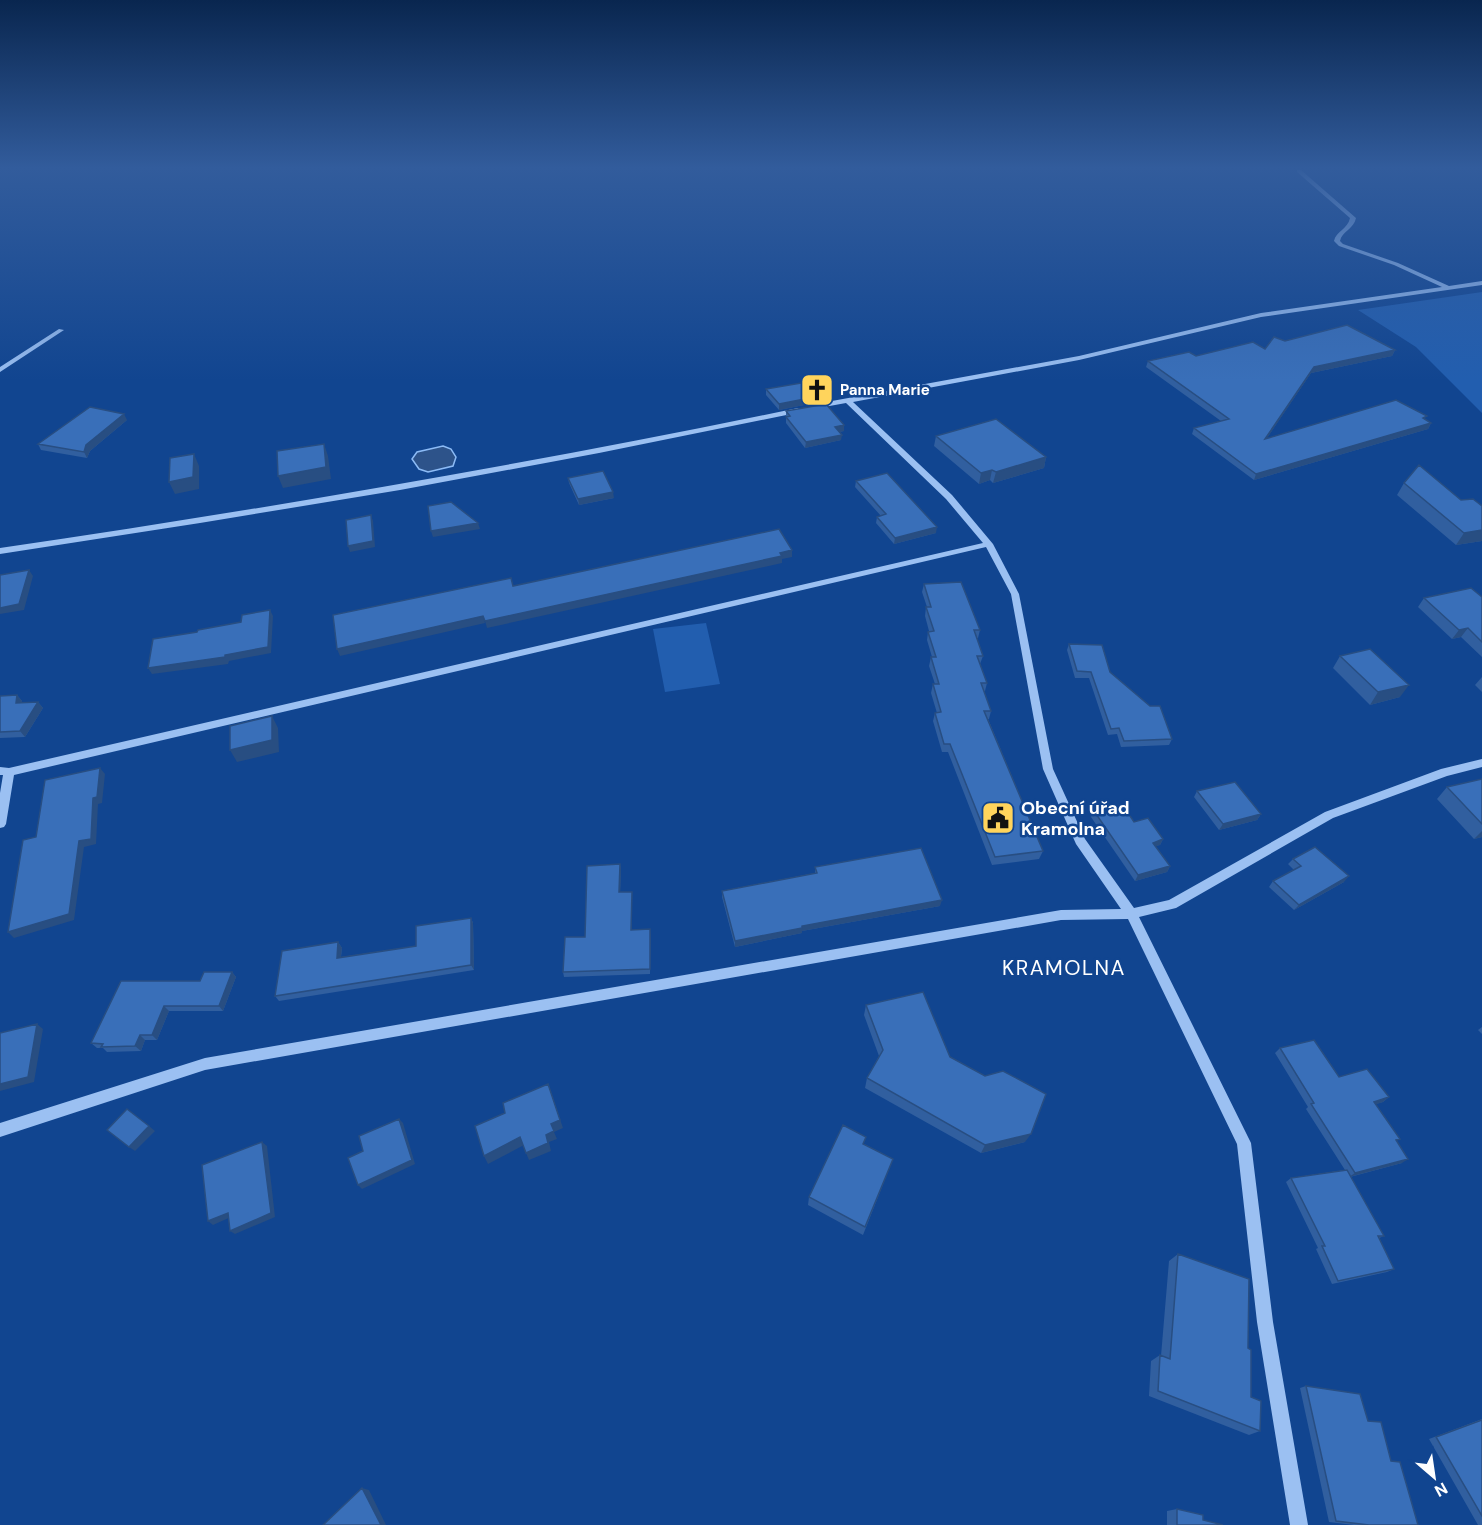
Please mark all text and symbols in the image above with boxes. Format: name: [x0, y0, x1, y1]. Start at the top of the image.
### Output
church icon: Panna Marie: [799, 372, 835, 408]
place label: Panna Marie: [840, 380, 930, 400]
place label: Obecní úřad Kramolna: [1021, 796, 1130, 841]
public building icon: Obecní úřad Kramolna: [980, 800, 1016, 836]
district label: KRAMOLNA: [1002, 954, 1126, 982]
north arrow: [1404, 1447, 1464, 1507]
text: N: [1431, 1478, 1451, 1502]

